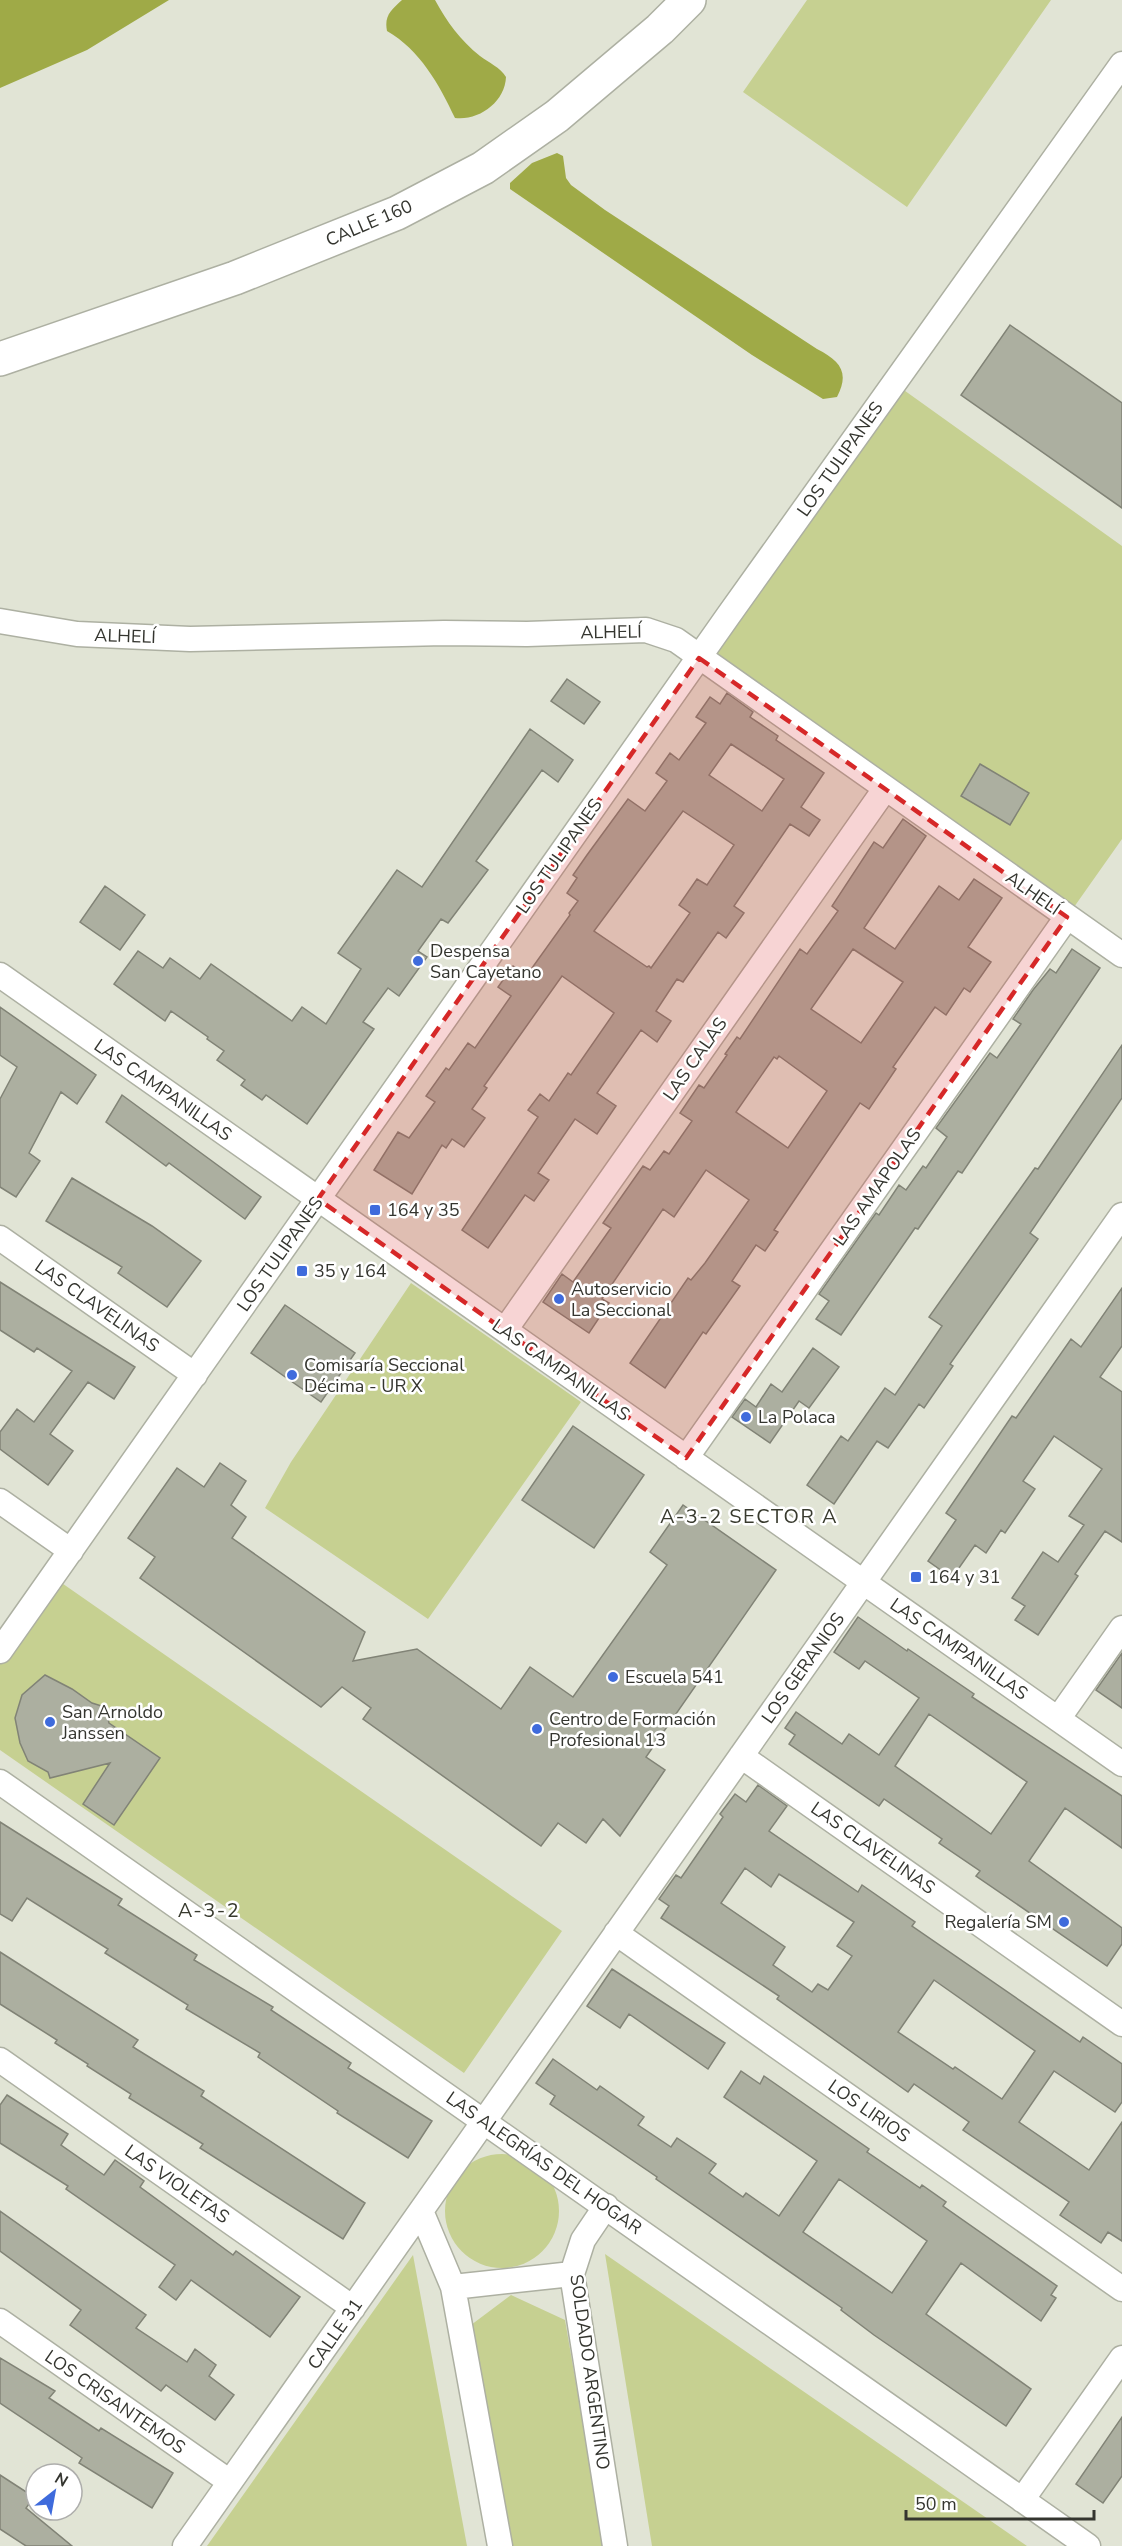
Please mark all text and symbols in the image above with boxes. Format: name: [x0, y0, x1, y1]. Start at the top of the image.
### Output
street label: CALLE 160: [322, 194, 416, 252]
street label: LOS TULIPANES: [791, 397, 889, 521]
street label: ALHELÍ: [580, 619, 643, 645]
street label: ALHELÍ: [94, 623, 158, 649]
street label: LOS TULIPANES: [510, 794, 608, 918]
street label: ALHELÍ: [1001, 866, 1066, 921]
place label: Despensa San Cayetano: [430, 939, 542, 984]
marker: Despensa San Cayetano: [411, 954, 425, 968]
street label: LAS CALAS: [657, 1013, 733, 1105]
street label: LAS CAMPANILLAS: [89, 1033, 237, 1147]
street label: LAS AMAPOLAS: [828, 1123, 926, 1251]
street label: LOS TULIPANES: [231, 1192, 329, 1316]
place label: 164 y 35: [387, 1198, 460, 1222]
marker: 164 y 35: [368, 1203, 382, 1217]
street label: LAS CLAVELINAS: [30, 1254, 164, 1358]
place label: 35 y 164: [314, 1259, 387, 1283]
marker: 35 y 164: [295, 1264, 309, 1278]
place label: Autoservicio La Seccional: [571, 1277, 672, 1322]
marker: Autoservicio La Seccional: [552, 1292, 566, 1306]
street label: LAS CAMPANILLAS: [487, 1313, 635, 1427]
place label: Comisaría Seccional Décima - UR X: [304, 1353, 465, 1398]
marker: Comisaría Seccional Décima - UR X: [285, 1368, 299, 1382]
place label: La Polaca: [758, 1405, 836, 1429]
marker: La Polaca: [739, 1410, 753, 1424]
district label: A-3-2 SECTOR A: [660, 1503, 838, 1530]
place label: 164 y 31: [928, 1565, 1001, 1589]
marker: 164 y 31: [909, 1570, 923, 1584]
street label: LAS CAMPANILLAS: [885, 1592, 1033, 1706]
street label: LOS GERANIOS: [756, 1608, 850, 1728]
place label: Escuela 541: [625, 1665, 724, 1689]
marker: Escuela 541: [606, 1670, 620, 1684]
place label: San Arnoldo Janssen: [61, 1700, 163, 1745]
place label: Centro de Formación Profesional 13: [549, 1707, 716, 1752]
marker: San Arnoldo Janssen: [43, 1715, 57, 1729]
marker: Centro de Formación Profesional 13: [530, 1722, 544, 1736]
street label: LAS CLAVELINAS: [806, 1796, 940, 1900]
district label: A-3-2: [178, 1897, 240, 1924]
place label: Regalería SM: [944, 1910, 1052, 1934]
marker: Regalería SM: [1057, 1915, 1071, 1929]
street label: LOS LIRIOS: [823, 2074, 915, 2148]
street label: LAS ALEGRÍAS DEL HOGAR: [441, 2086, 647, 2240]
street label: LAS VIOLETAS: [120, 2139, 234, 2229]
street label: SOLDADO ARGENTINO: [564, 2273, 616, 2471]
street label: CALLE 31: [302, 2294, 368, 2374]
street label: LOS CRISANTEMOS: [40, 2344, 190, 2460]
north arrow: [24, 2462, 84, 2522]
text: N: [50, 2467, 72, 2493]
scale bar: [906, 2483, 1094, 2521]
text: 50 m: [915, 2492, 957, 2516]

